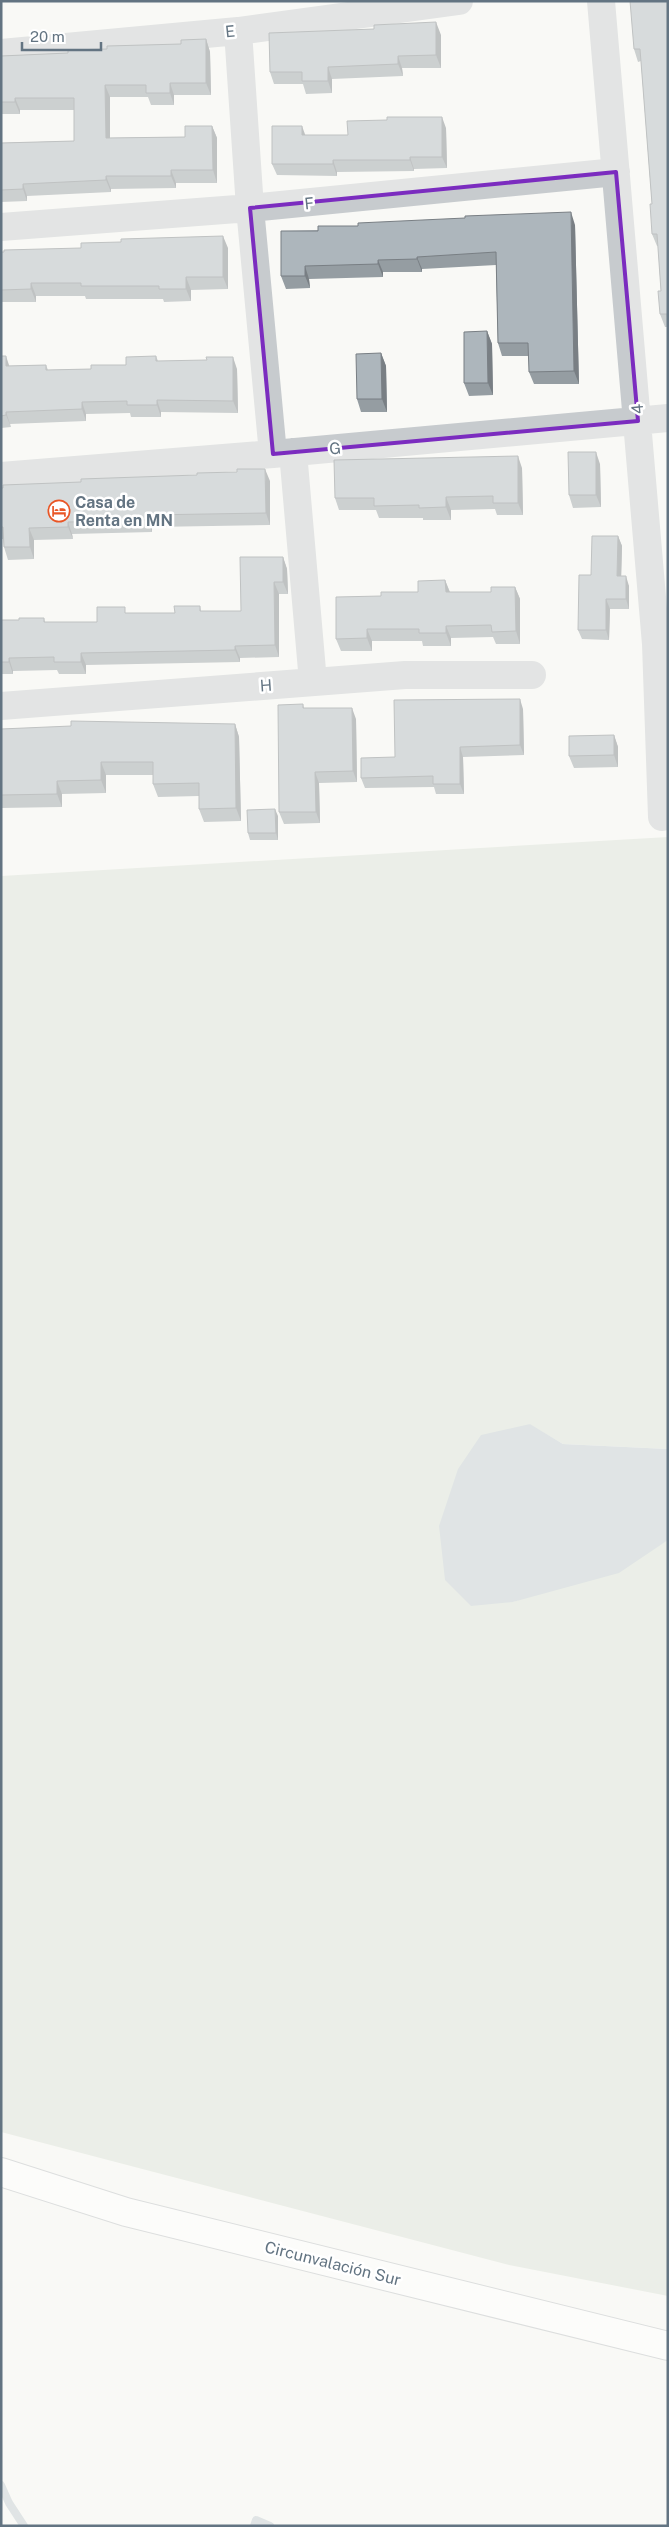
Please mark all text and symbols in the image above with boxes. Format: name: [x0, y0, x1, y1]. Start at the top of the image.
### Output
scale bar: [22, 20, 101, 52]
street label: E: [224, 22, 236, 41]
text: 20 m: [30, 28, 65, 45]
street label: F: [303, 194, 315, 213]
street label: 4: [628, 403, 647, 415]
street label: G: [328, 439, 342, 458]
place label: Casa de Renta en MN: [75, 493, 173, 530]
hotel icon: Casa de Renta en MN: [47, 499, 71, 523]
street label: H: [259, 676, 273, 695]
street label: Circunvalación Sur: [263, 2237, 403, 2290]

